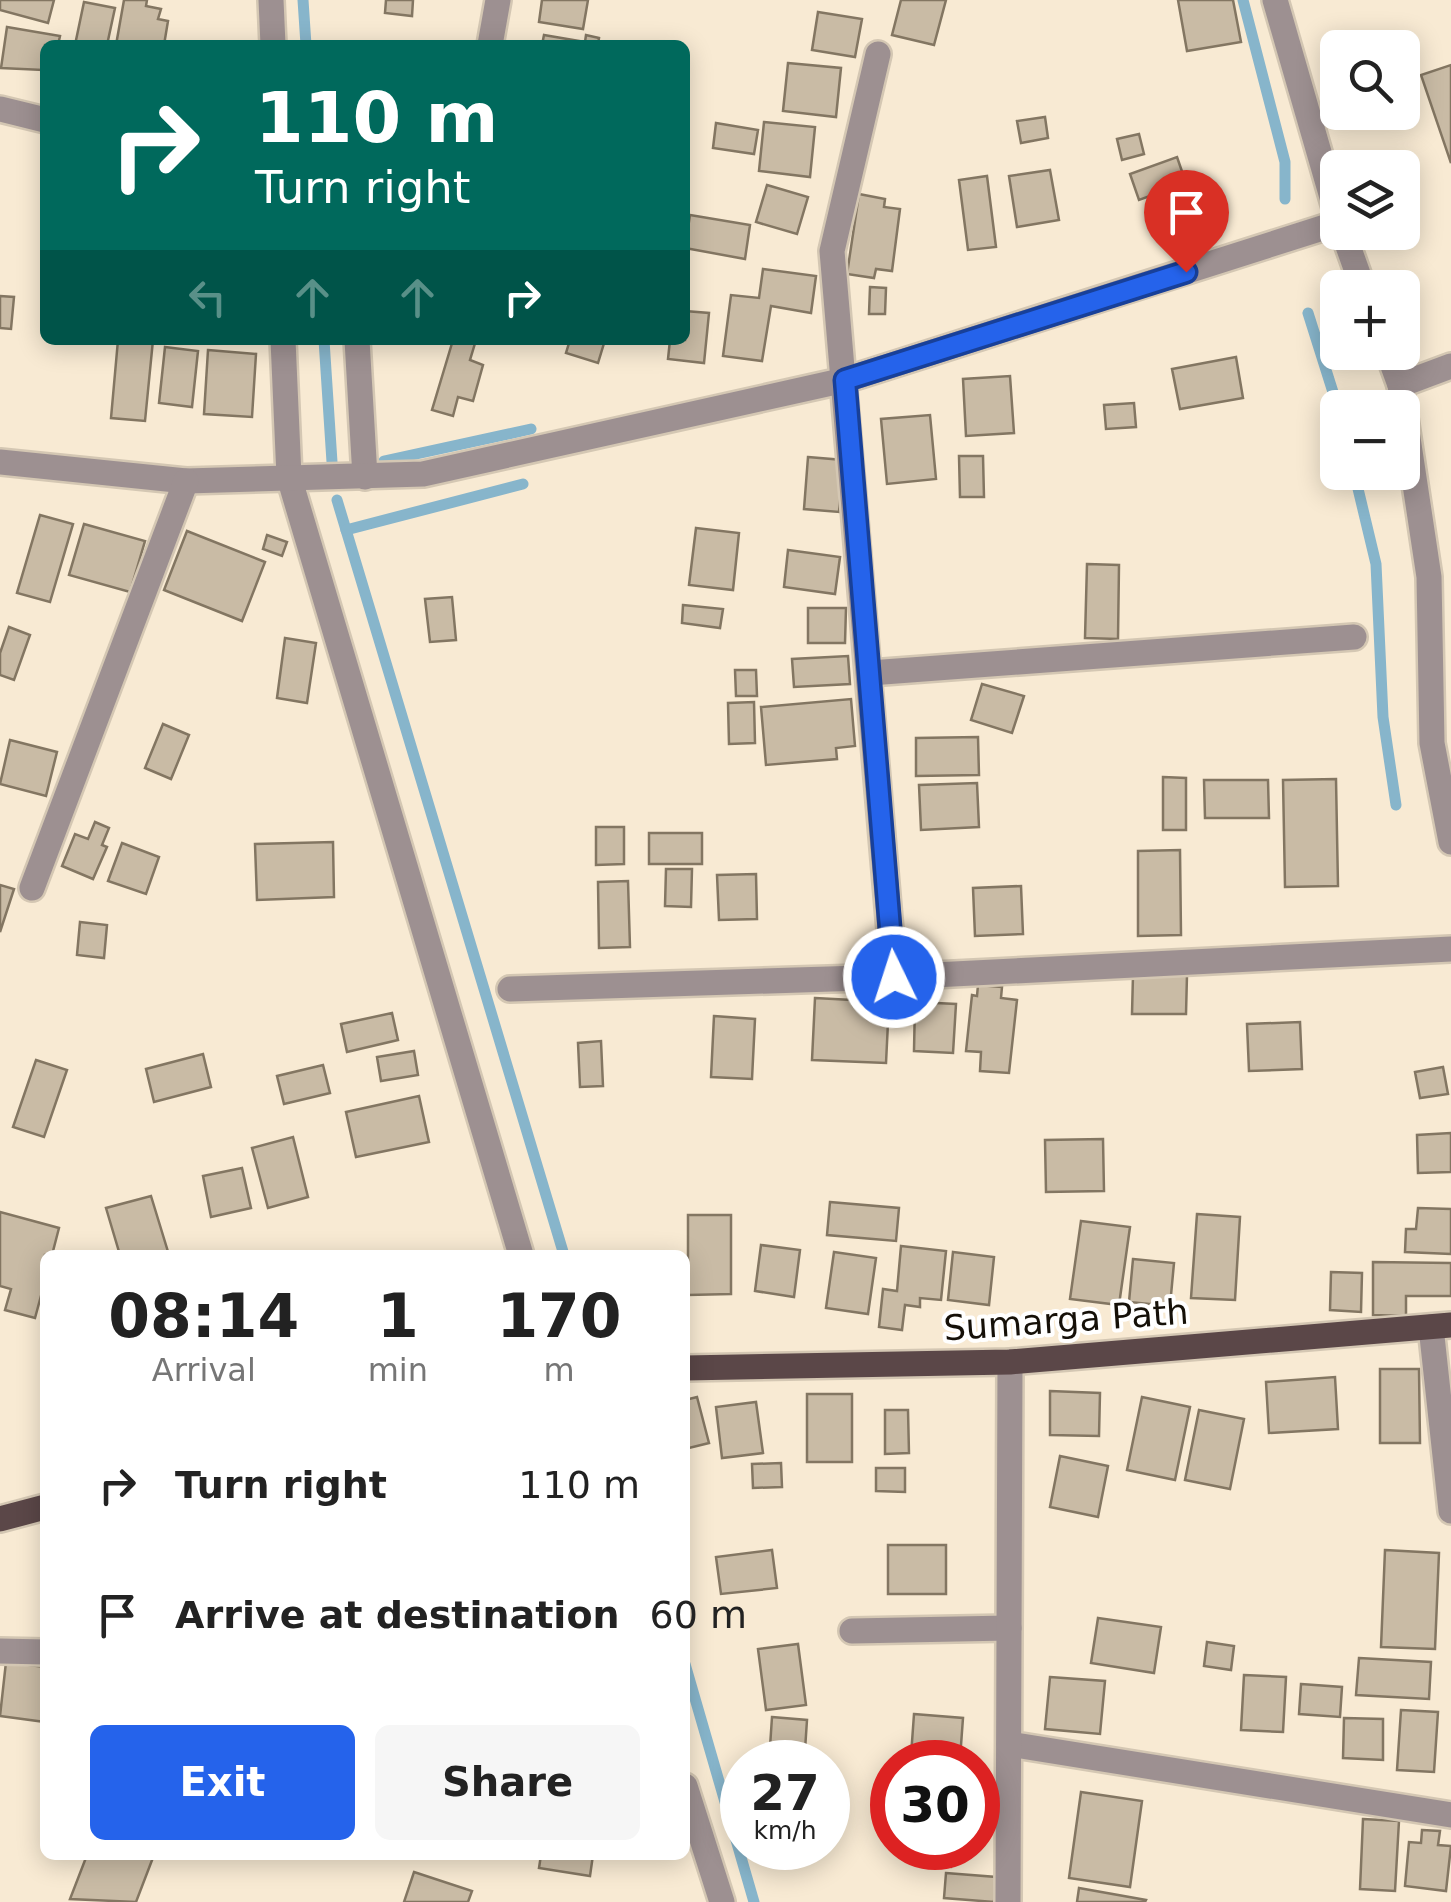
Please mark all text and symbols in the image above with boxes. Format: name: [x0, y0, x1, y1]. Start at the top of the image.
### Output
map controls: [1320, 30, 1420, 490]
button: search: [1320, 30, 1420, 130]
text: 110 m: [255, 77, 498, 159]
icon: right: [90, 80, 220, 210]
button: layers: [1320, 150, 1420, 250]
text: Turn right: [255, 161, 470, 214]
pin: [1144, 170, 1229, 273]
icon: arrive: [1159, 185, 1214, 240]
icon: left: [180, 270, 235, 325]
icon: ahead: [285, 270, 340, 325]
icon: ahead: [390, 270, 445, 325]
icon: right: [495, 270, 550, 325]
button: +: [1320, 270, 1420, 370]
button: −: [1320, 390, 1420, 490]
position arrow: [842, 925, 946, 1029]
text: 08:14: [108, 1281, 299, 1351]
text: 1: [377, 1281, 419, 1351]
text: 170: [496, 1281, 622, 1351]
street label: Sumarga Path: [942, 1291, 1190, 1349]
text: Arrival: [152, 1351, 256, 1389]
text: min: [368, 1351, 428, 1389]
text: m: [543, 1351, 575, 1389]
icon: right: [90, 1458, 145, 1513]
text: Turn right: [175, 1463, 387, 1507]
text: 110 m: [518, 1463, 640, 1507]
icon: arrive: [90, 1588, 145, 1643]
text: Arrive at destination: [175, 1593, 620, 1637]
text: 60 m: [650, 1593, 747, 1637]
button: Exit: [90, 1725, 355, 1840]
button: Share: [375, 1725, 640, 1840]
speed limit sign: 30: [870, 1740, 1000, 1870]
text: 27: [750, 1764, 820, 1822]
text: km/h: [753, 1816, 817, 1845]

